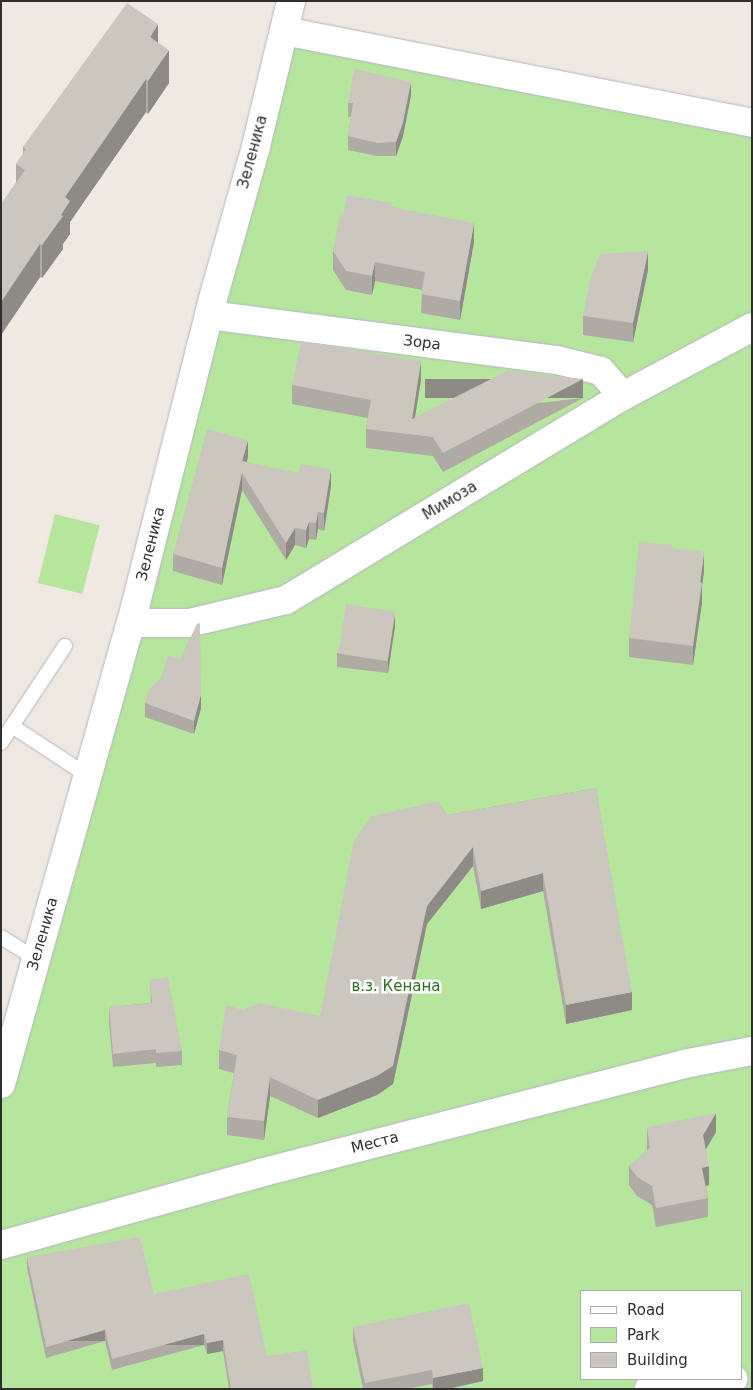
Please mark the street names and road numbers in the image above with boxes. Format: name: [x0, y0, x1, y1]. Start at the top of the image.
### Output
street label: Зеленика: [235, 113, 271, 191]
street label: Зора: [402, 332, 442, 354]
street label: Мимоза: [419, 478, 481, 524]
street label: Зеленика: [133, 505, 169, 583]
street label: Зеленика: [24, 895, 62, 973]
street label: Места: [349, 1128, 401, 1158]

